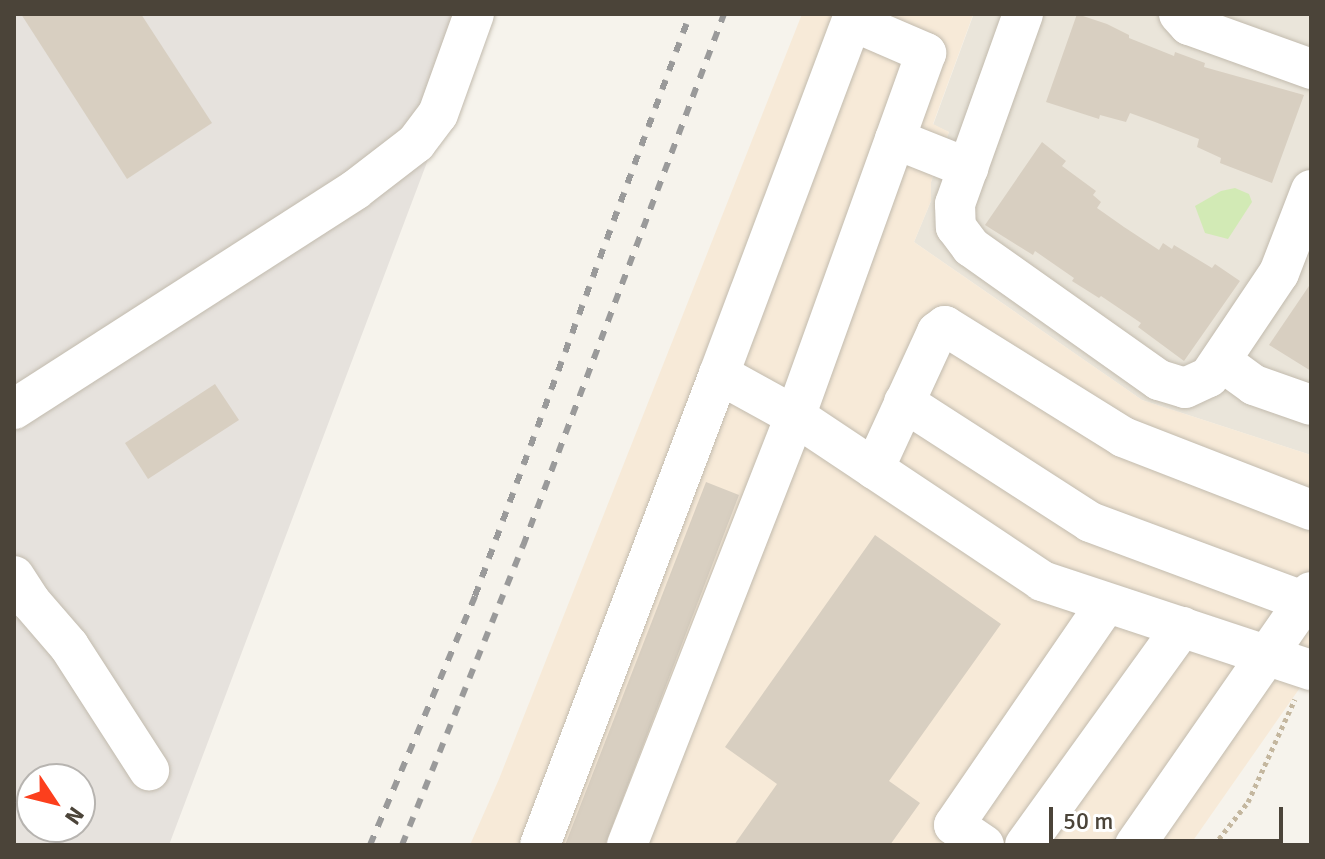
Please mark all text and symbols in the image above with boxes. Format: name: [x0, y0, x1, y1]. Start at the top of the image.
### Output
north arrow: [16, 763, 96, 843]
scale bar: [1053, 791, 1287, 841]
text: N: [59, 802, 90, 830]
text: 50 m: [1063, 806, 1113, 836]

